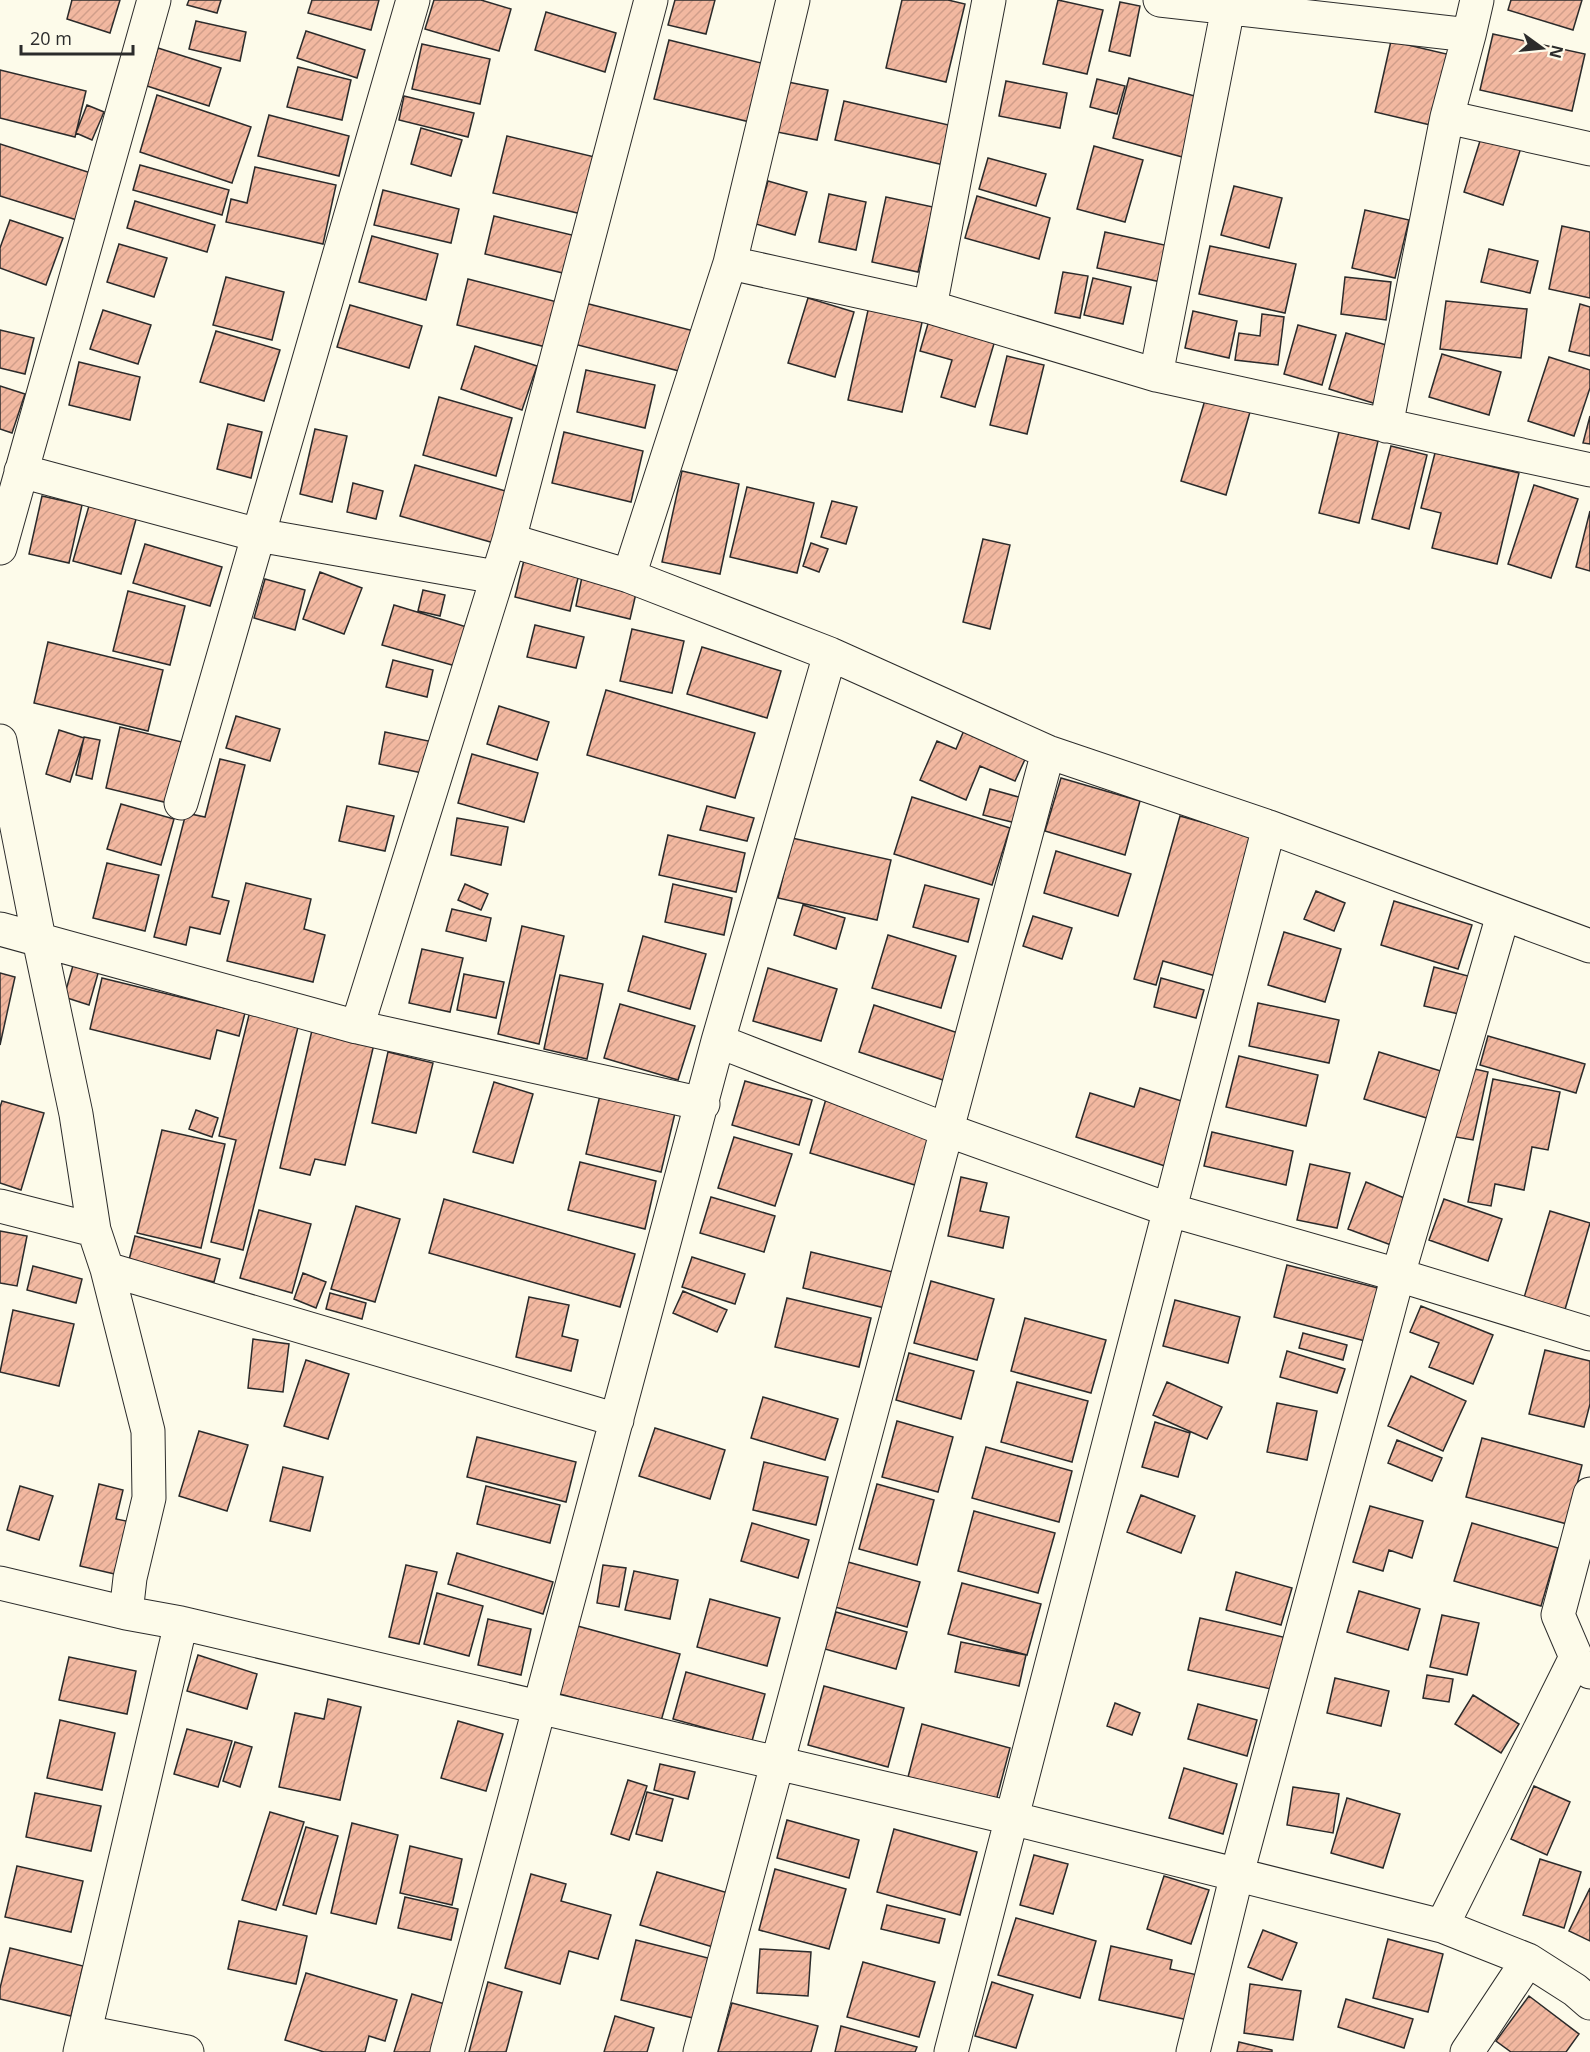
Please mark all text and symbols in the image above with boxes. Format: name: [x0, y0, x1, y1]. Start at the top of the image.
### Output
scale bar: [21, 18, 134, 56]
north arrow: [1512, 18, 1572, 78]
text: 20 m: [30, 26, 72, 50]
text: N: [1544, 43, 1569, 61]

